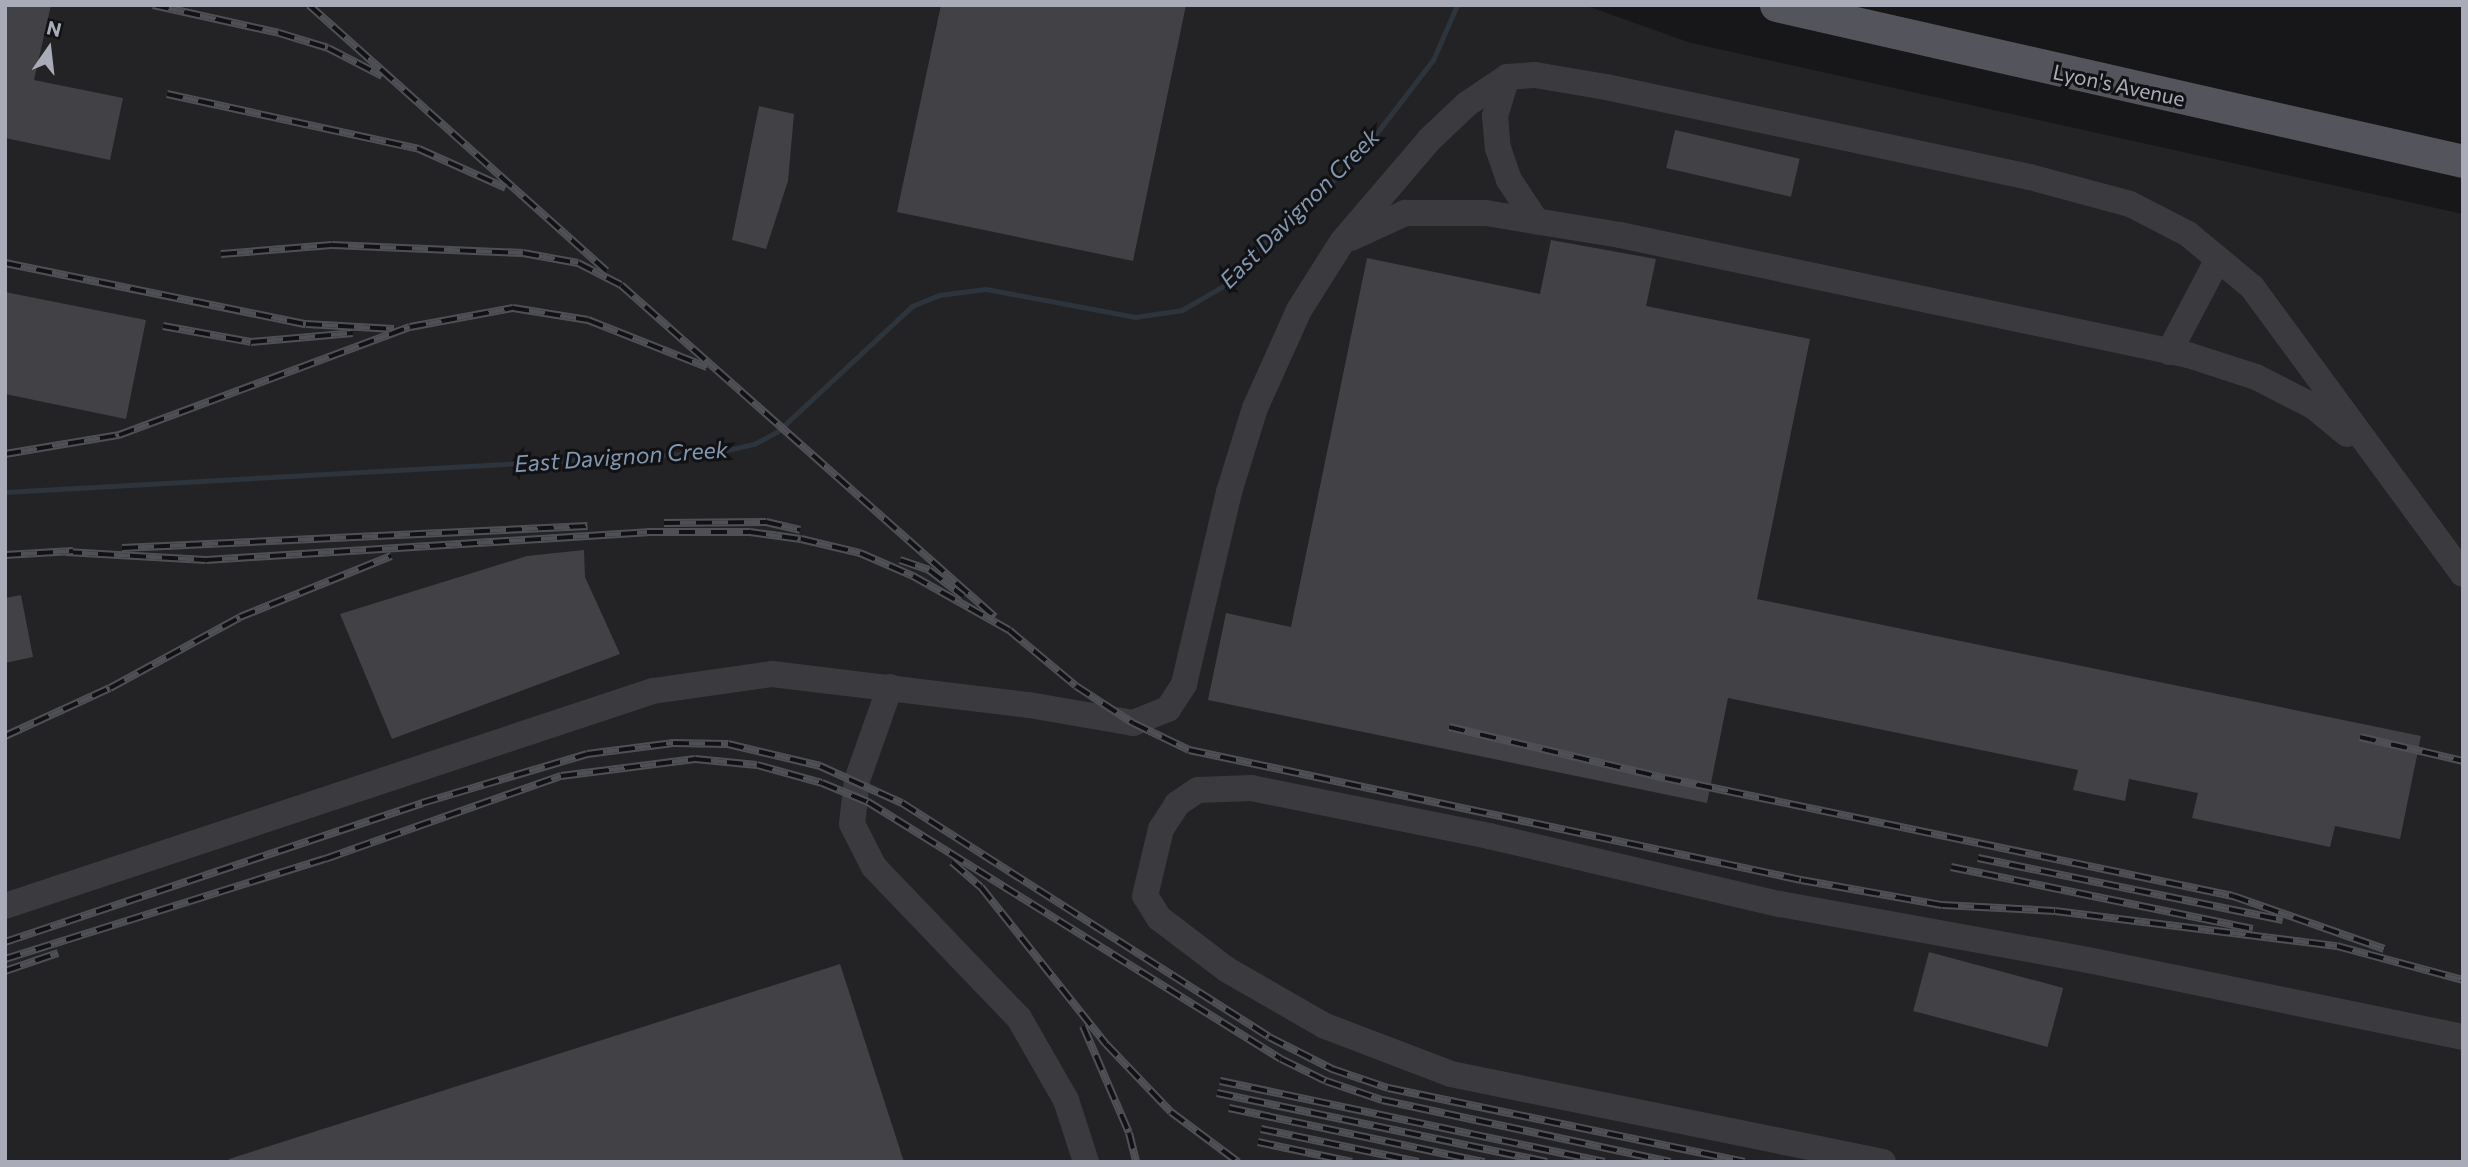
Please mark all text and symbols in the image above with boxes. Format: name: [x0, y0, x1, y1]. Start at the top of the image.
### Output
north arrow: [14, 14, 84, 84]
text: N: [44, 15, 64, 41]
street label: Lyon's Avenue: [2051, 59, 2187, 111]
water label: East Davignon Creek: [1213, 122, 1385, 294]
water label: East Davignon Creek: [513, 435, 729, 477]

